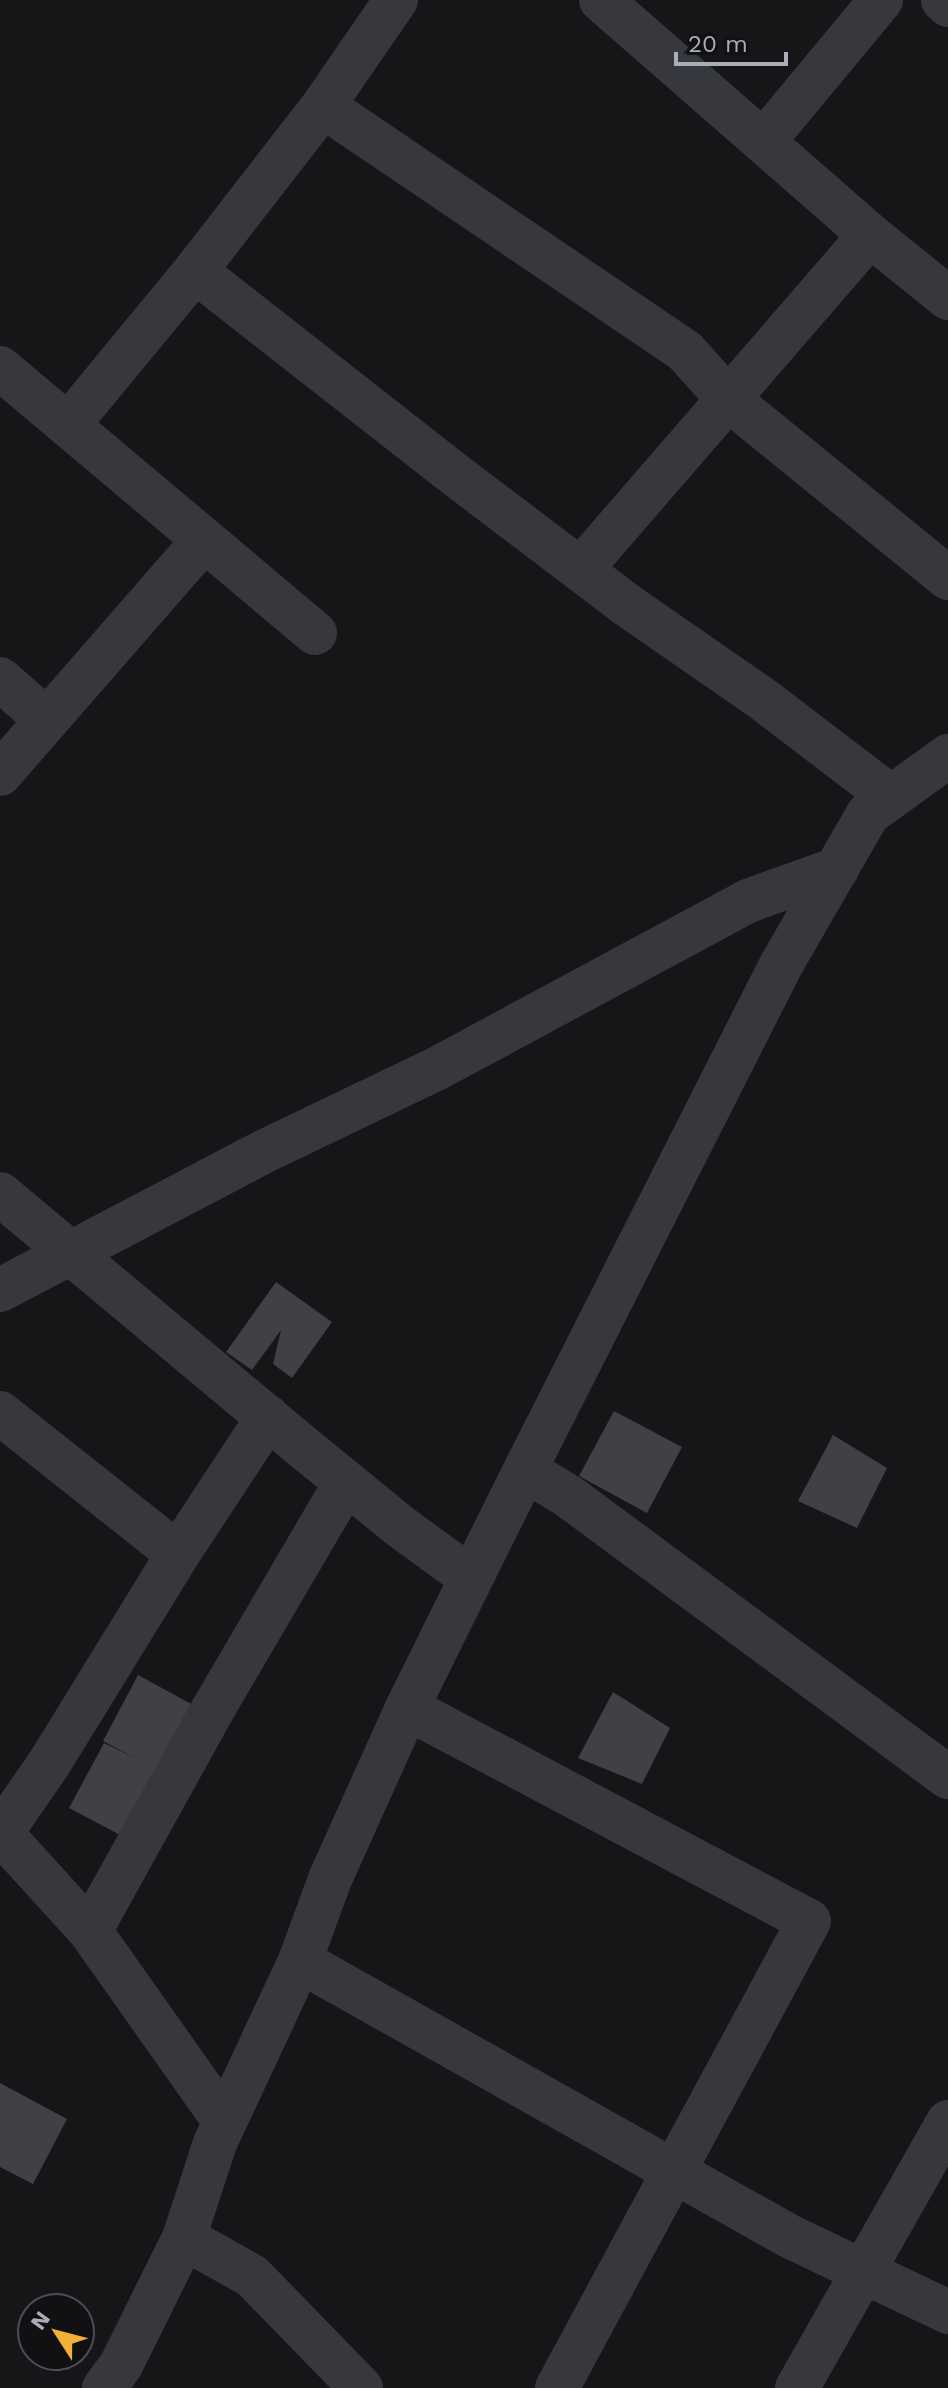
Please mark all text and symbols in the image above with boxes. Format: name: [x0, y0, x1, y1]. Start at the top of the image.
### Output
scale bar: [676, 16, 786, 66]
text: 20 m: [688, 30, 748, 58]
north arrow: [16, 2292, 96, 2372]
text: N: [25, 2307, 55, 2334]

